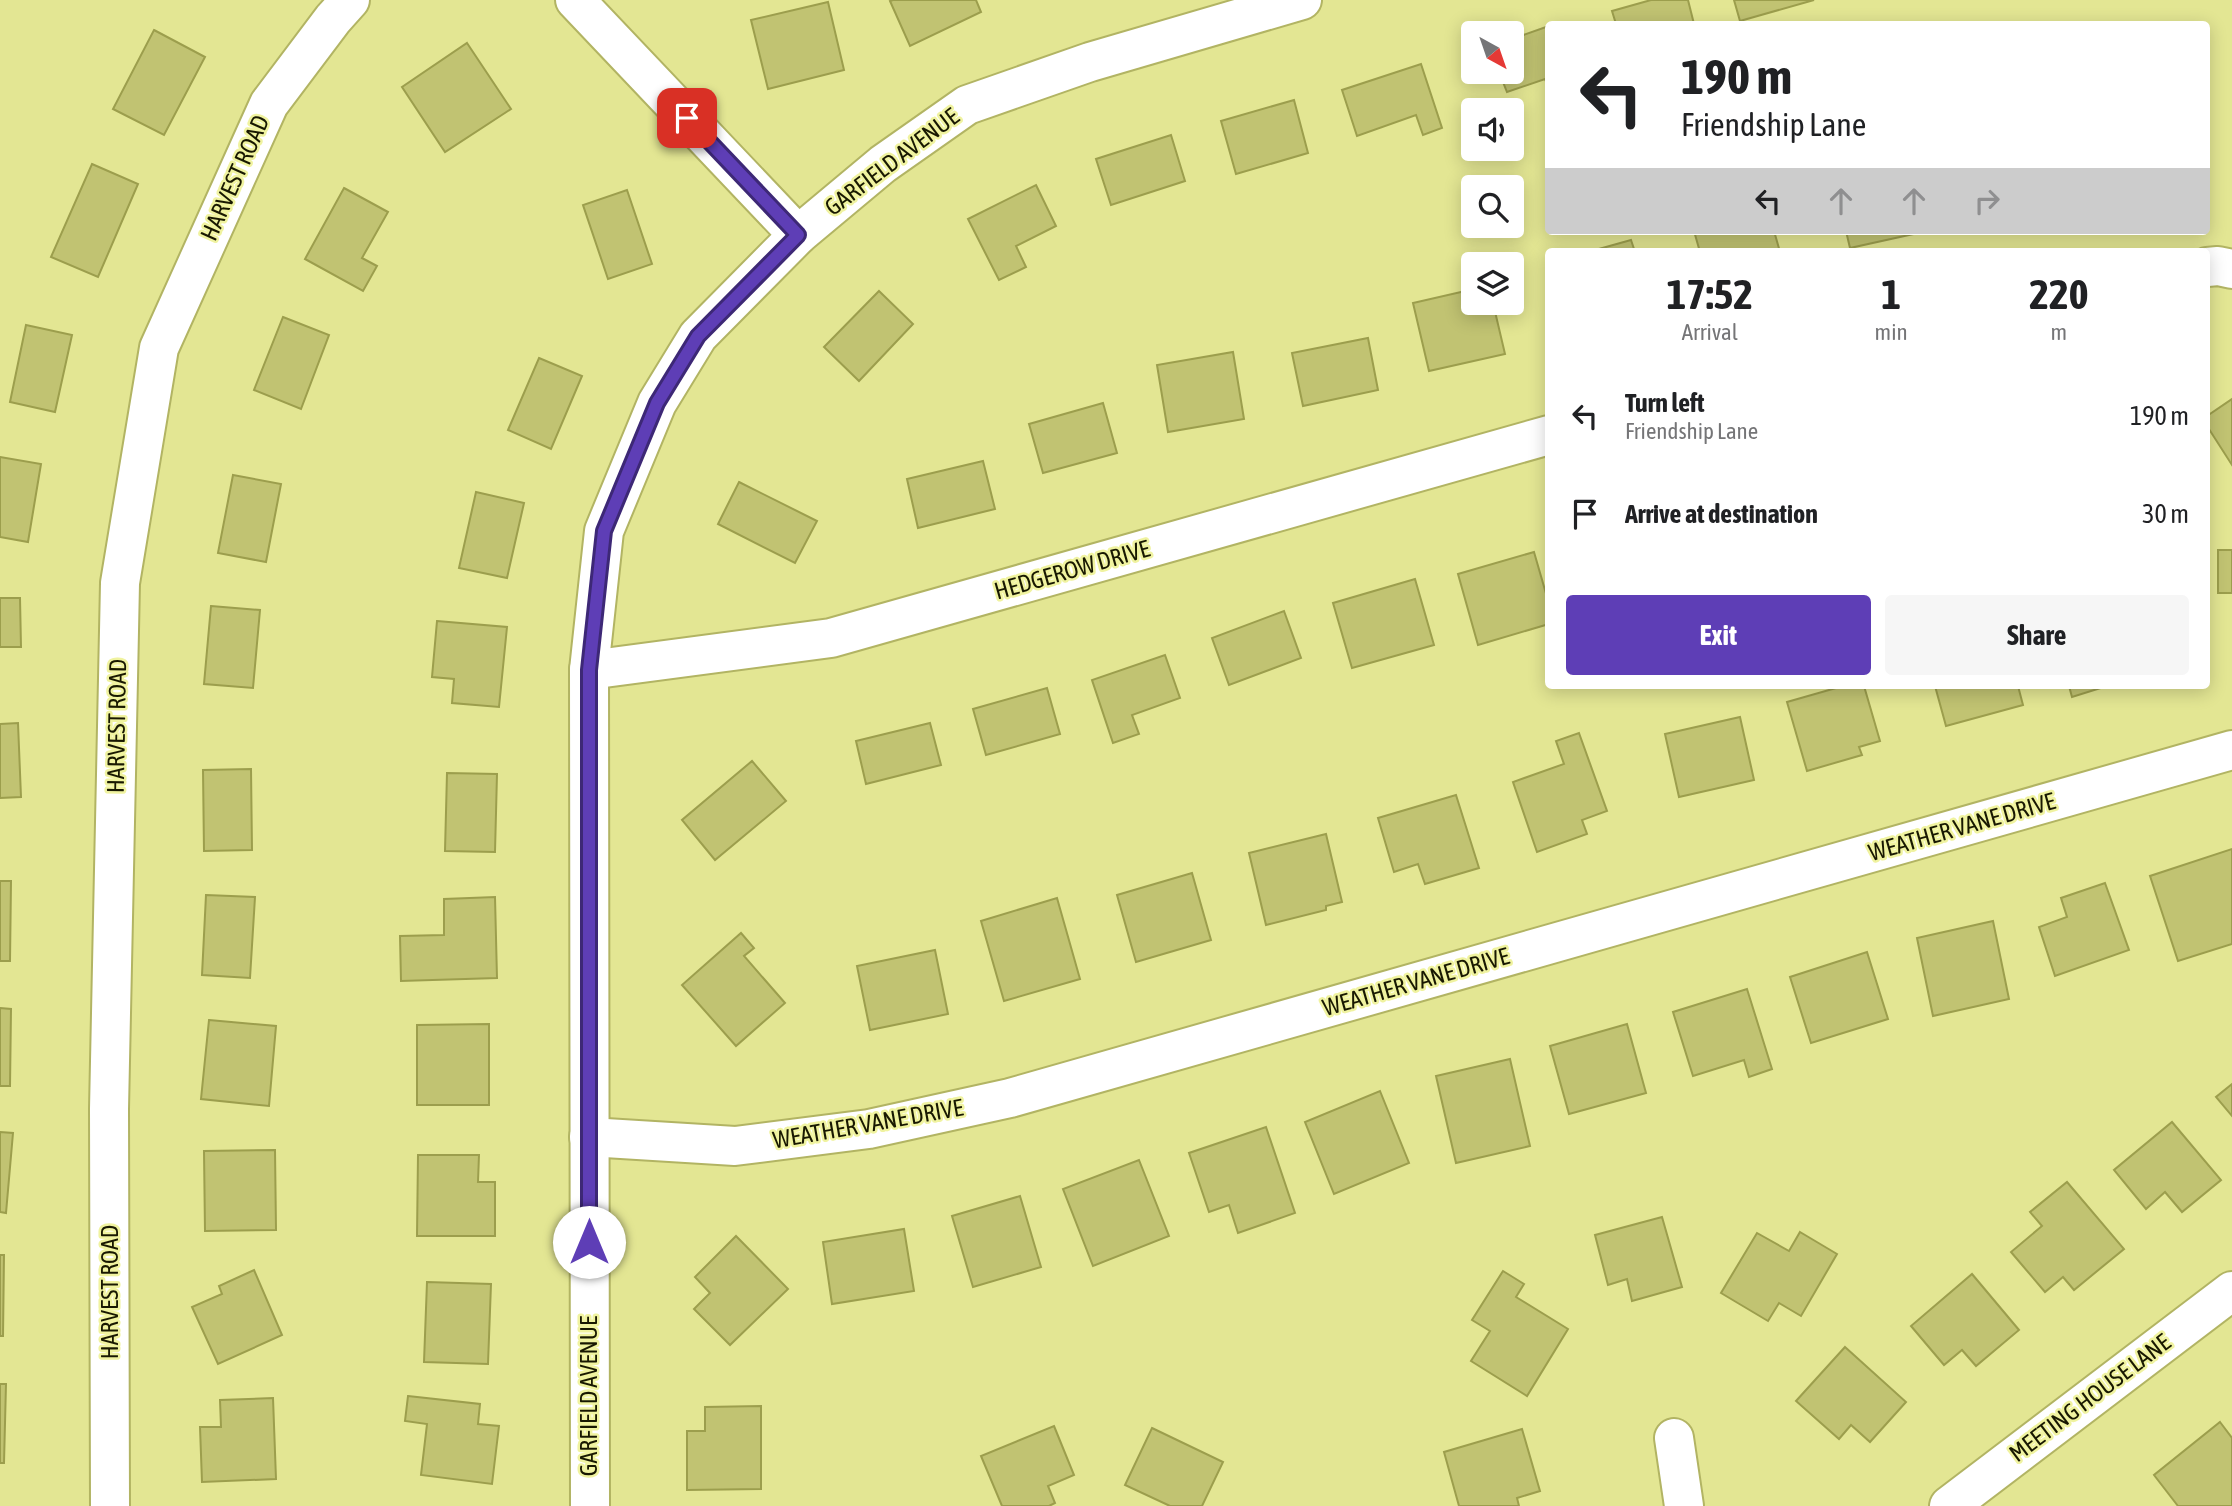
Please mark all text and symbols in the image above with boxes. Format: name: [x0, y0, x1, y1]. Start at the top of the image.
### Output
north arrow: [1461, 21, 1524, 84]
map controls: [1461, 21, 1524, 315]
text: 190 m: [1681, 48, 1792, 104]
icon: left: [1566, 49, 1657, 140]
pin: [657, 88, 717, 148]
button: sound: [1461, 98, 1524, 161]
icon: arrive: [668, 99, 706, 137]
street label: GARFIELD AVENUE: [820, 103, 964, 221]
text: Friendship Lane: [1681, 106, 1866, 143]
street label: HARVEST ROAD: [195, 111, 274, 245]
button: search: [1461, 175, 1524, 238]
icon: left: [1749, 182, 1787, 220]
icon: ahead: [1822, 182, 1860, 220]
icon: ahead: [1895, 182, 1933, 220]
icon: right: [1968, 182, 2006, 220]
button: layers: [1461, 252, 1524, 315]
text: 17:52: [1667, 270, 1753, 318]
text: 1: [1881, 270, 1901, 318]
text: 220: [2029, 270, 2088, 318]
text: Arrival: [1682, 319, 1738, 345]
text: min: [1875, 319, 1908, 345]
text: m: [2051, 319, 2067, 345]
text: Turn left: [1625, 388, 1705, 418]
icon: left: [1566, 397, 1604, 435]
text: 190 m: [2130, 401, 2189, 431]
text: Friendship Lane: [1625, 418, 1758, 444]
icon: arrive: [1566, 495, 1604, 533]
text: Arrive at destination: [1625, 499, 1818, 529]
text: 30 m: [2142, 499, 2189, 529]
street label: HEDGEROW DRIVE: [991, 534, 1153, 605]
button: Exit: [1566, 595, 1871, 675]
button: Share: [1885, 595, 2189, 675]
street label: HARVEST ROAD: [102, 659, 131, 793]
street label: WEATHER VANE DRIVE: [1866, 787, 2058, 866]
street label: WEATHER VANE DRIVE: [1320, 942, 1512, 1021]
street label: WEATHER VANE DRIVE: [771, 1093, 965, 1154]
position arrow: [552, 1205, 626, 1279]
street label: HARVEST ROAD: [96, 1225, 123, 1359]
street label: GARFIELD AVENUE: [575, 1316, 602, 1476]
street label: MEETING HOUSE LANE: [2004, 1328, 2175, 1467]

